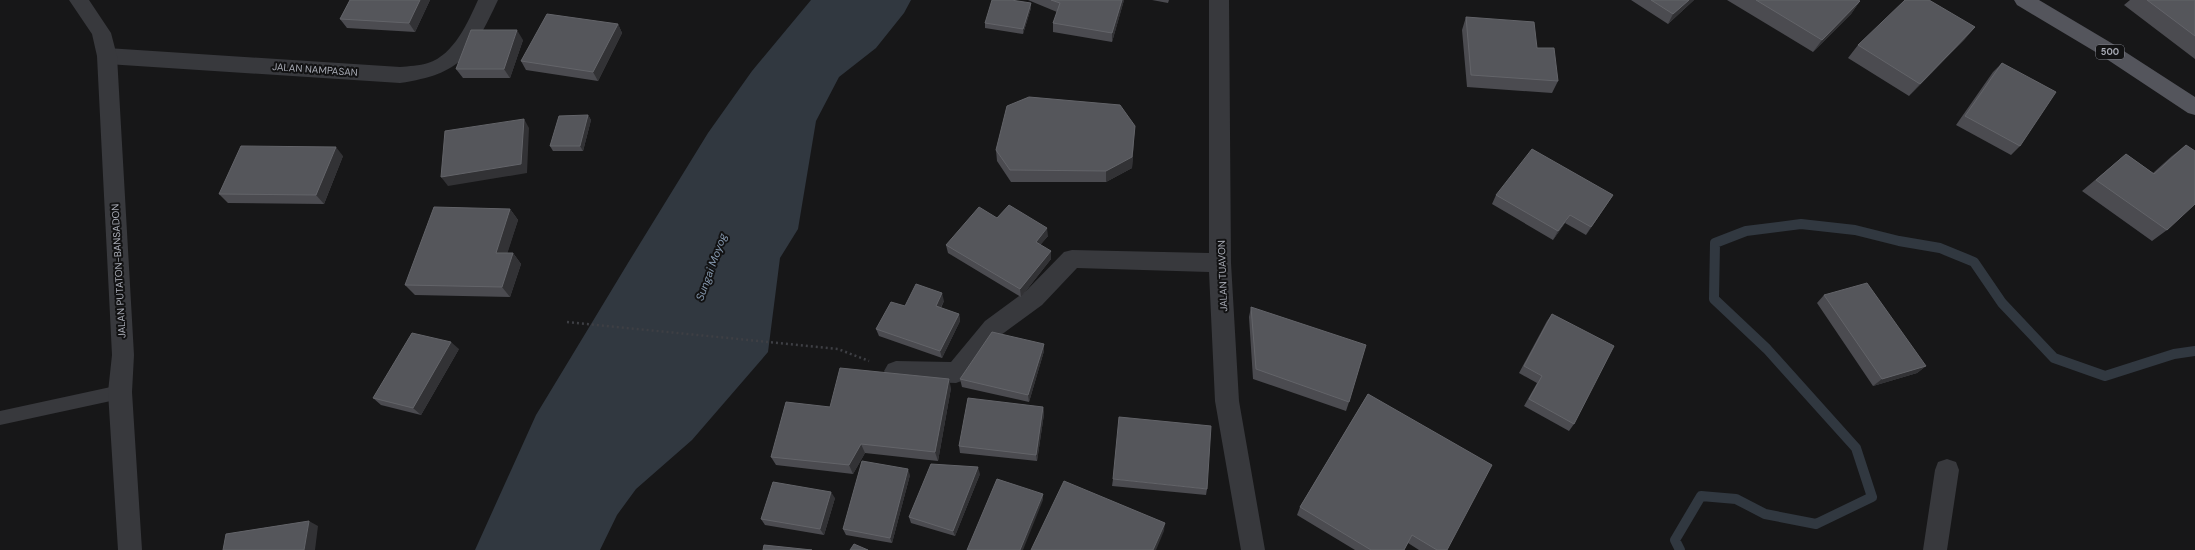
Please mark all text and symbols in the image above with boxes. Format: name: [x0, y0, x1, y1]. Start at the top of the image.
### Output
road number: 500: [2096, 45, 2124, 59]
street label: JALAN NAMPASAN: [272, 60, 358, 79]
street label: JALAN PUTATON-BANSADON: [108, 203, 129, 339]
water label: Sungai Moyog: [692, 230, 730, 303]
street label: JALAN TUAVON: [1215, 240, 1230, 312]

